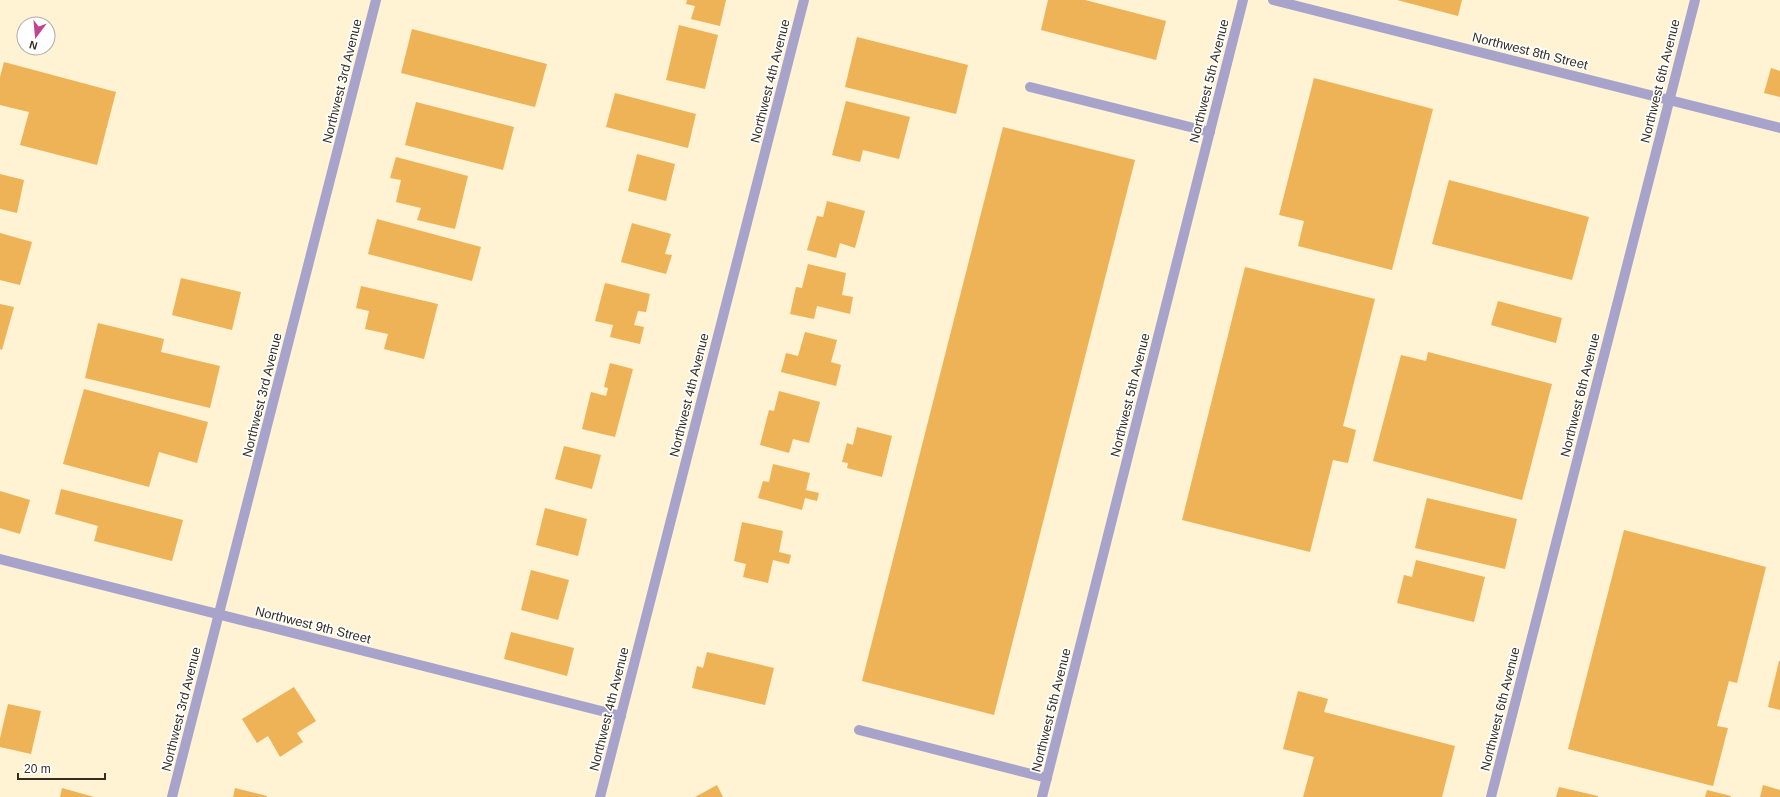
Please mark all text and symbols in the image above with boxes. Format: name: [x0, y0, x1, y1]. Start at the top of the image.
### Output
north arrow: [16, 16, 56, 56]
street label: Northwest 3rd Avenue: [319, 17, 365, 145]
street label: Northwest 4th Avenue: [747, 18, 793, 144]
street label: Northwest 5th Avenue: [1186, 18, 1232, 144]
street label: Northwest 6th Avenue: [1637, 18, 1683, 144]
street label: Northwest 8th Street: [1471, 29, 1590, 73]
text: N: [28, 39, 39, 52]
street label: Northwest 3rd Avenue: [239, 331, 285, 459]
street label: Northwest 4th Avenue: [666, 332, 712, 458]
street label: Northwest 5th Avenue: [1107, 332, 1153, 458]
street label: Northwest 6th Avenue: [1557, 332, 1603, 458]
street label: Northwest 9th Street: [254, 603, 373, 647]
street label: Northwest 3rd Avenue: [158, 645, 204, 773]
street label: Northwest 4th Avenue: [586, 646, 632, 772]
street label: Northwest 6th Avenue: [1477, 646, 1523, 772]
street label: Northwest 5th Avenue: [1028, 647, 1074, 773]
scale bar: [18, 755, 105, 781]
text: 20 m: [24, 762, 51, 776]

